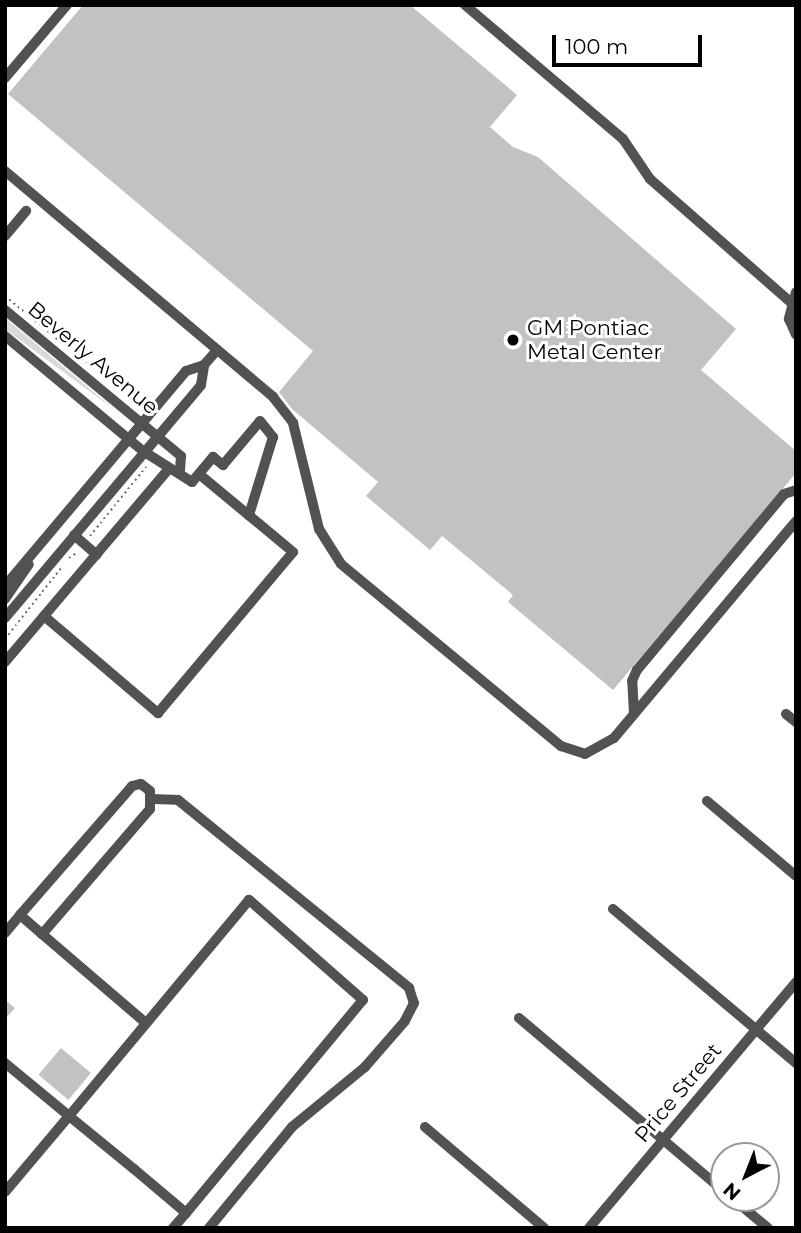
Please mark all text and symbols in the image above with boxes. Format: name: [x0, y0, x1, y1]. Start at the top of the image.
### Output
scale bar: [556, 21, 706, 65]
text: 100 m: [565, 34, 628, 59]
street label: Beverly Avenue: [23, 296, 163, 420]
place label: GM Pontiac Metal Center: [527, 315, 662, 365]
marker: GM Pontiac Metal Center: [505, 332, 521, 348]
street label: Price Street: [629, 1038, 727, 1148]
north arrow: [710, 1142, 780, 1212]
text: N: [719, 1178, 745, 1205]

